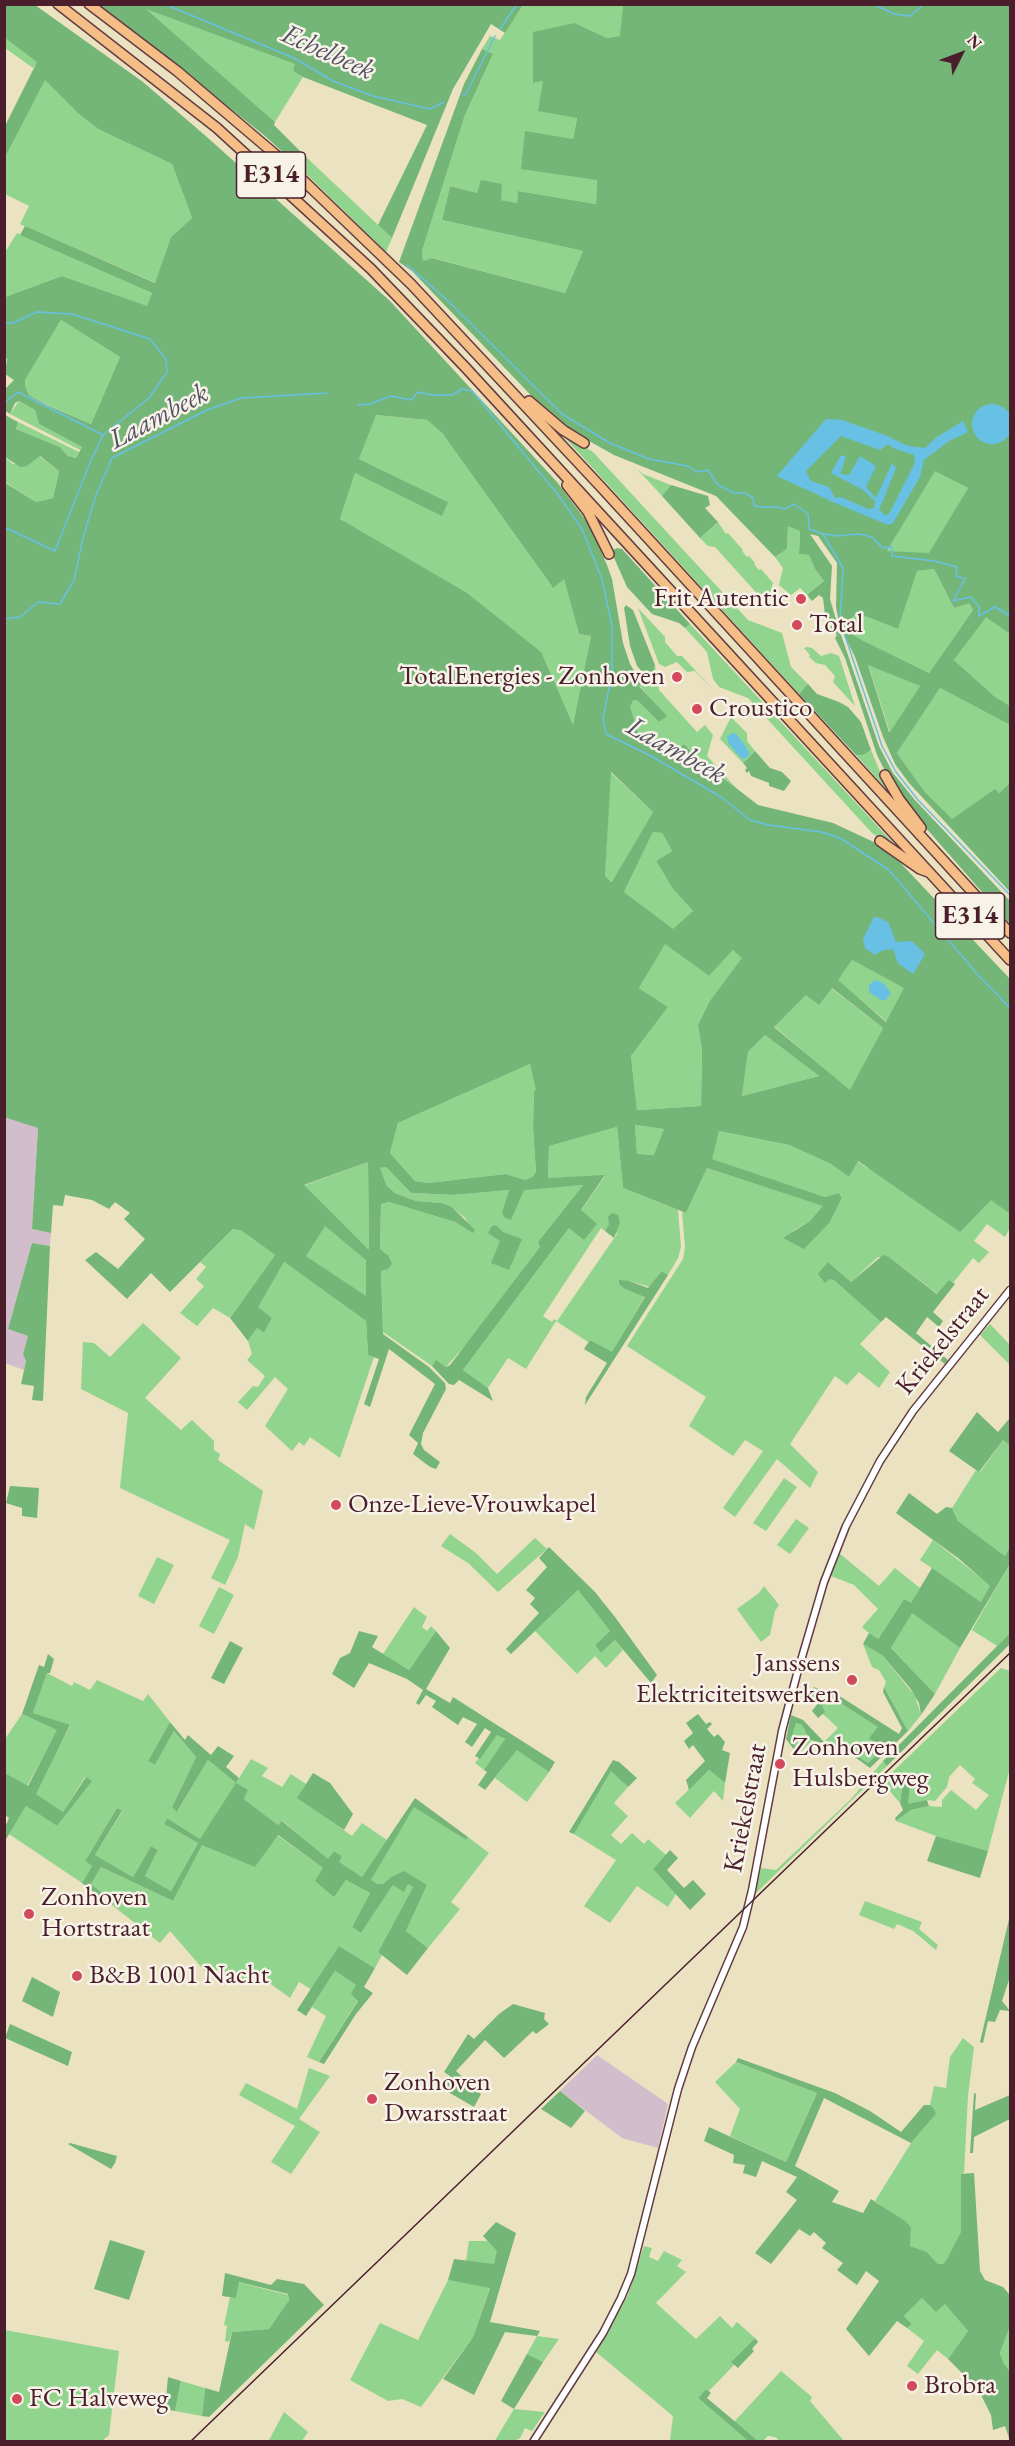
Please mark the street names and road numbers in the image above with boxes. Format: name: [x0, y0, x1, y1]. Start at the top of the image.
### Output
road number: E314: [236, 152, 306, 198]
road number: E314: [936, 893, 1004, 939]
street label: Kriekelstraat: [889, 1280, 997, 1402]
street label: Kriekelstraat: [718, 1741, 774, 1875]

